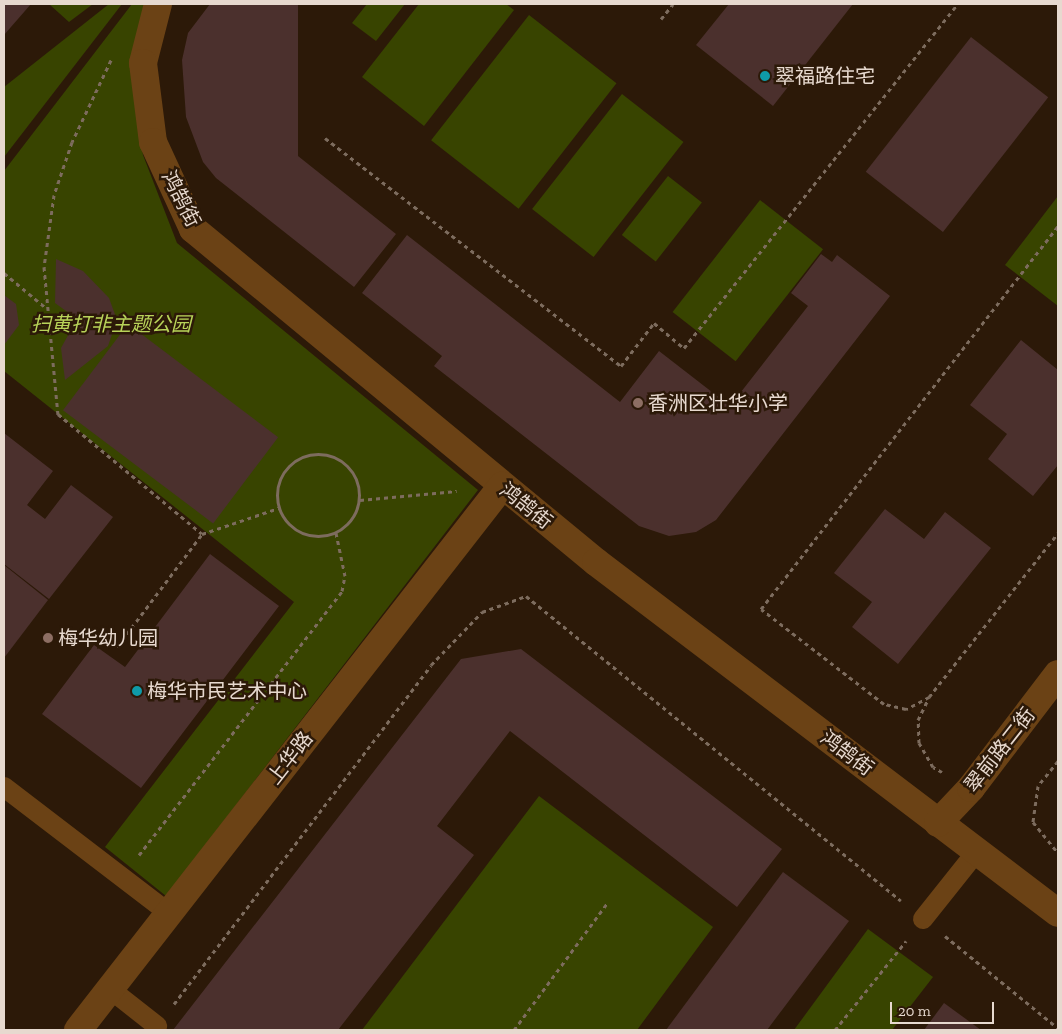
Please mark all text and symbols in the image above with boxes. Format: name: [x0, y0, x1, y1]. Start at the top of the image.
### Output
place label: 翠福路住宅: [775, 64, 875, 88]
marker: 翠福路住宅: [759, 70, 771, 82]
street label: 鸿鹄街: [157, 167, 205, 231]
park label: 扫黄打非主题公园: [31, 312, 191, 336]
place label: 香洲区壮华小学: [648, 391, 788, 415]
marker: 香洲区壮华小学: [632, 397, 644, 409]
street label: 鸿鹄街: [495, 478, 557, 534]
place label: 梅华幼儿园: [58, 626, 158, 650]
marker: 梅华幼儿园: [42, 632, 54, 644]
place label: 梅华市民艺术中心: [147, 679, 307, 703]
marker: 梅华市民艺术中心: [131, 685, 143, 697]
street label: 翠前路二街: [960, 703, 1040, 797]
street label: 鸿鹄街: [816, 725, 878, 781]
street label: 上华路: [262, 727, 318, 789]
scale bar: [892, 992, 996, 1024]
text: 20 m: [898, 1002, 931, 1020]

